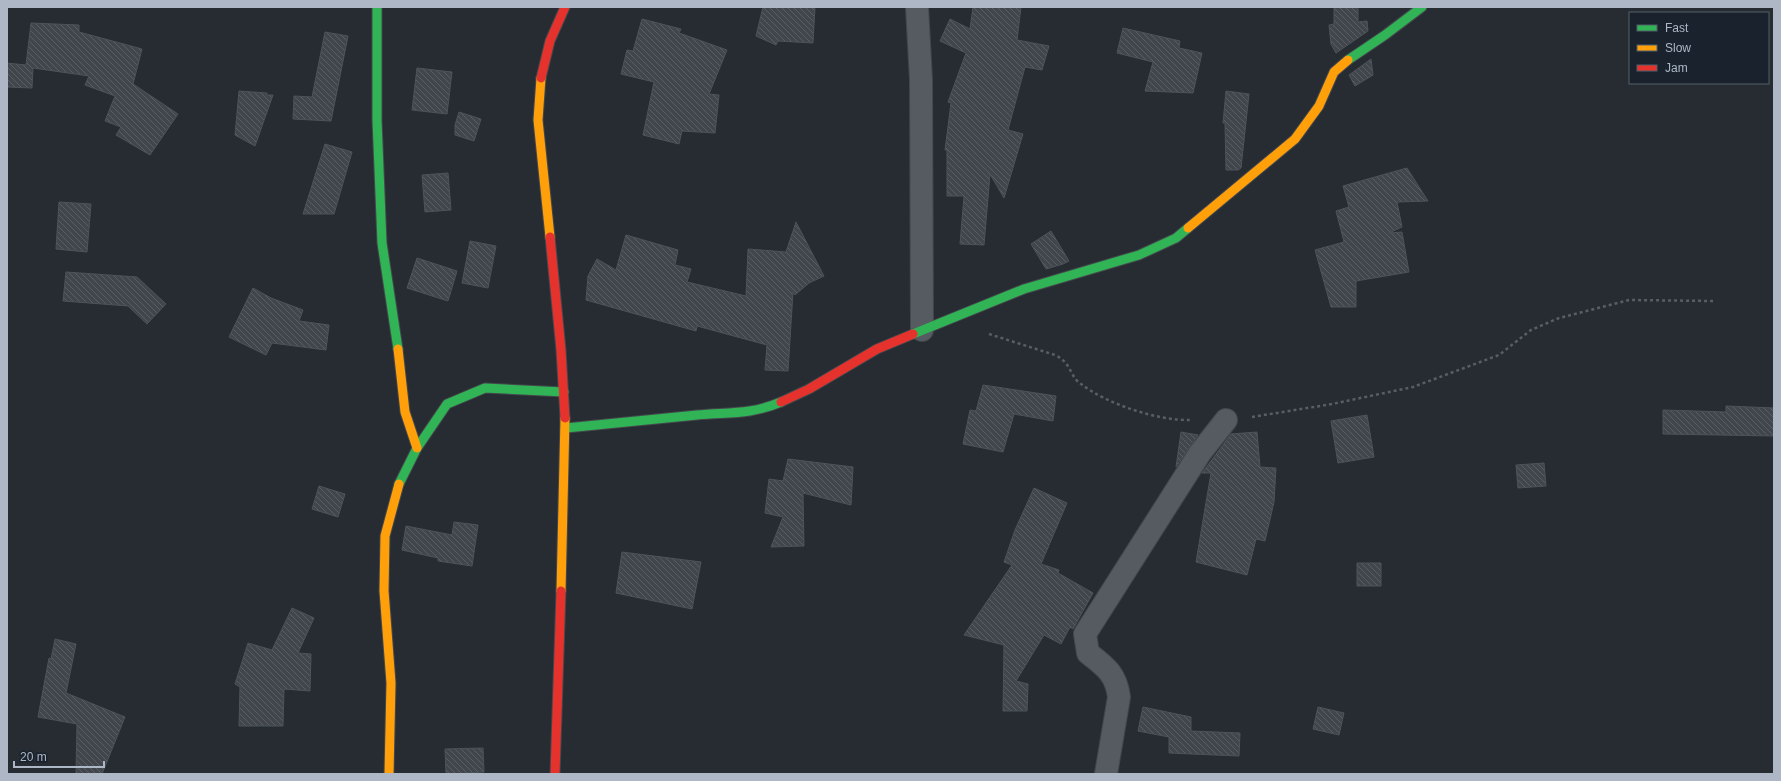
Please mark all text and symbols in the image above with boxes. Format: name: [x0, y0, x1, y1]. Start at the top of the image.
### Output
legend: [1629, 12, 1769, 84]
text: Fast: [1665, 21, 1689, 35]
text: Slow: [1665, 41, 1691, 55]
text: Jam: [1665, 61, 1688, 75]
scale bar: [14, 743, 104, 769]
text: 20 m: [20, 750, 47, 764]

